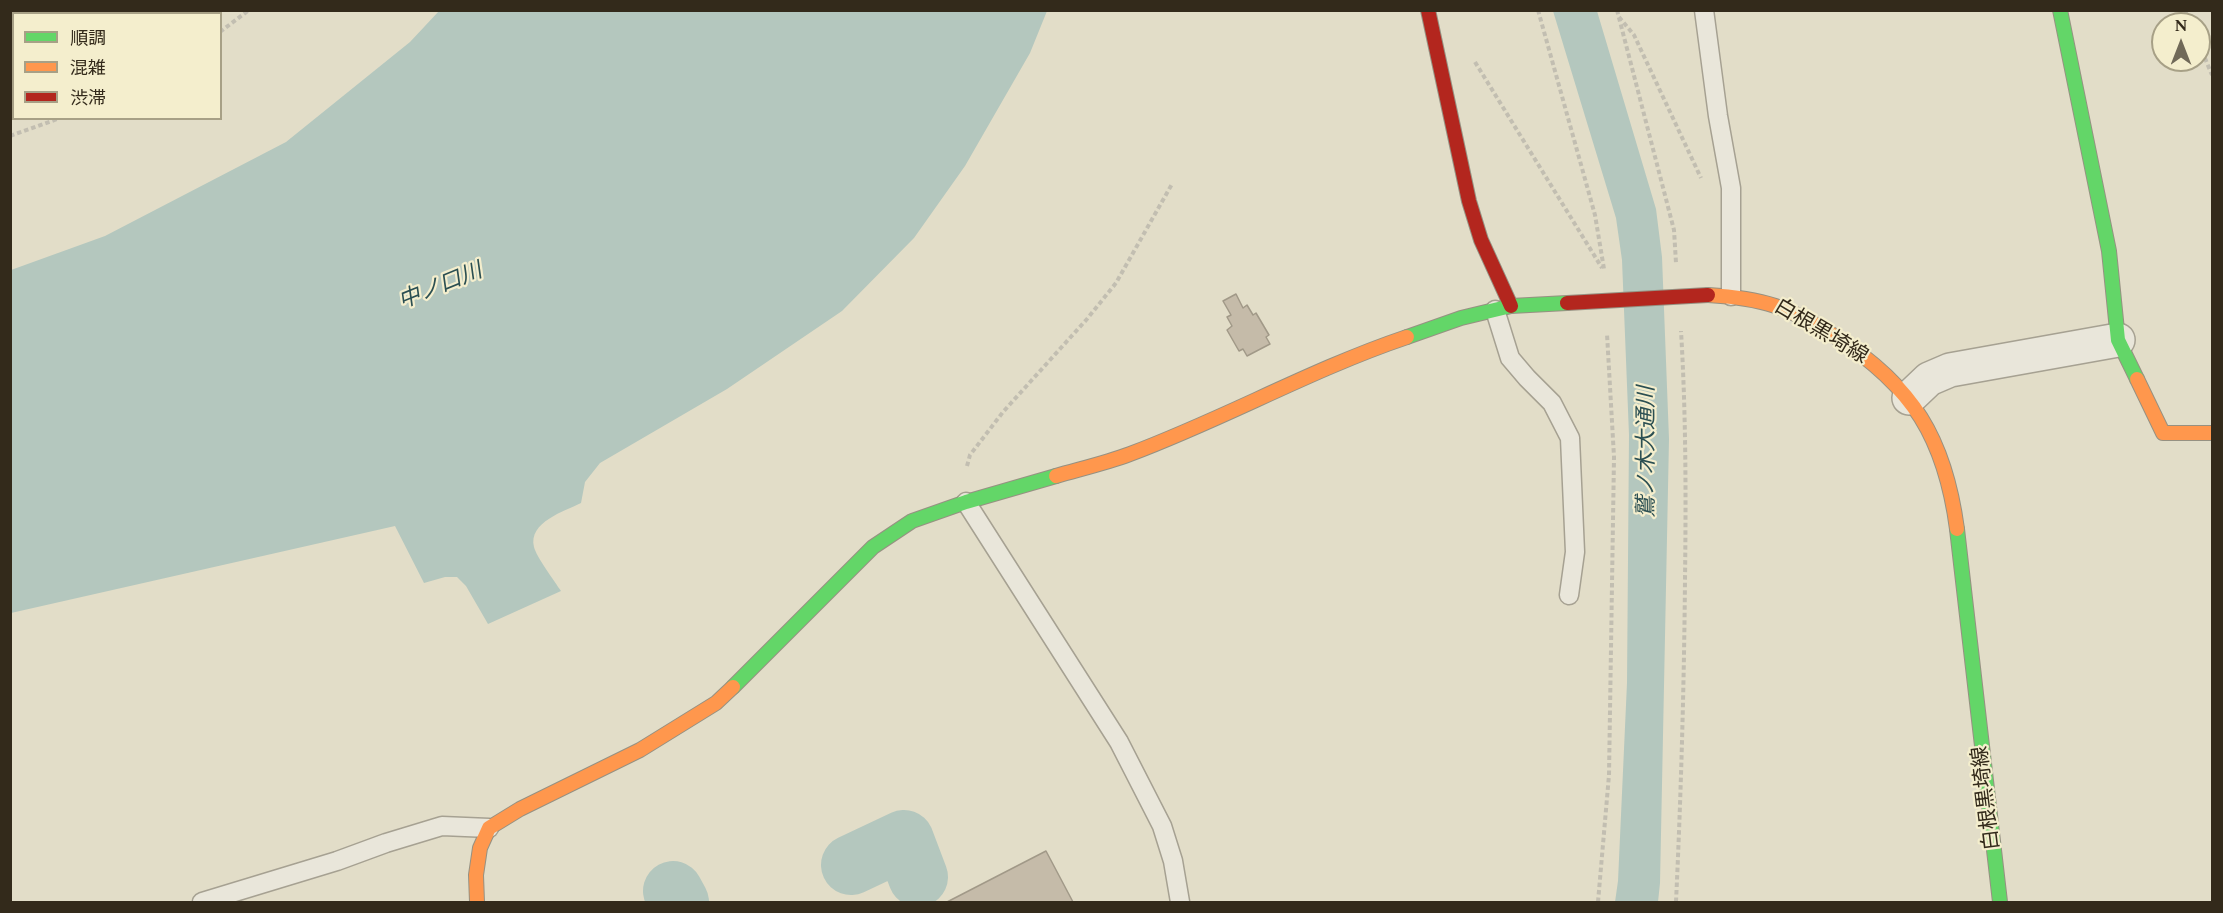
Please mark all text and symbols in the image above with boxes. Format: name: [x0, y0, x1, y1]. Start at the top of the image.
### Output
legend: [12, 12, 222, 120]
north arrow: [2151, 12, 2211, 72]
text: N: [2174, 14, 2188, 38]
text: 順調: [70, 25, 106, 52]
text: 混雑: [70, 55, 106, 82]
text: 渋滞: [70, 85, 106, 112]
water label: 中ノ口川: [395, 259, 487, 317]
street label: 白根黒埼線: [1769, 295, 1871, 371]
water label: 鷲ノ木大通川: [1636, 386, 1662, 518]
street label: 白根黒埼線: [1969, 744, 2007, 852]

